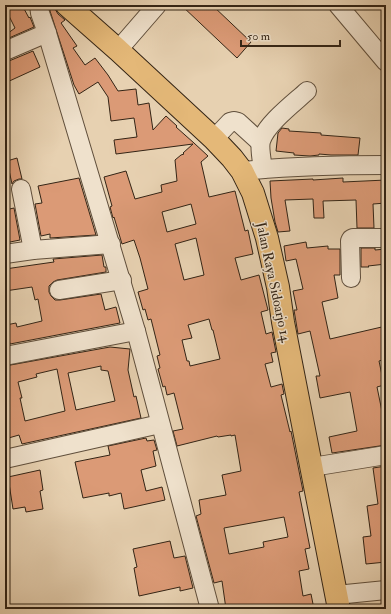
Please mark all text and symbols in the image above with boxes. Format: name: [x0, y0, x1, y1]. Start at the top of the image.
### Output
scale bar: [241, 22, 340, 48]
text: 50 m: [247, 29, 271, 44]
street label: Jalan Raya Sidoarjo 14: [251, 219, 295, 345]

